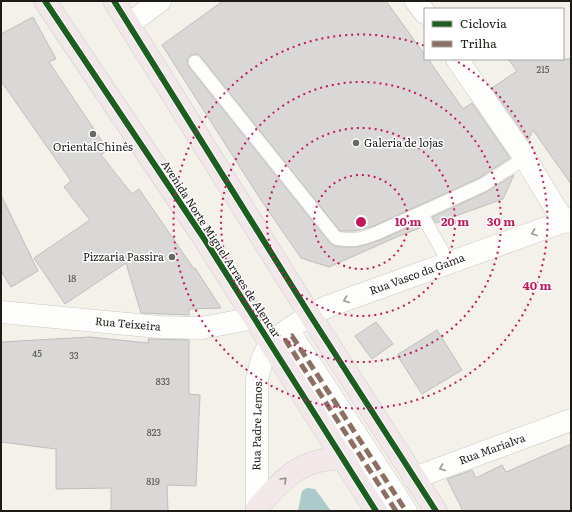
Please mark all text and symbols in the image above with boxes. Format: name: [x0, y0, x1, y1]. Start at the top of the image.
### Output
legend: [424, 8, 564, 60]
text: Ciclovia: [460, 14, 507, 32]
text: Trilha: [460, 34, 497, 52]
house number: 215: [537, 62, 550, 76]
marker: OrientalChinês: [88, 129, 98, 139]
place label: Galeria de lojas: [364, 134, 443, 150]
place label: OrientalChinês: [53, 138, 133, 154]
marker: Galeria de lojas: [351, 138, 361, 148]
street label: Avenida Norte Miguel Arraes de Alencar: [158, 157, 286, 341]
text: 10 m: [395, 212, 421, 230]
text: 20 m: [441, 212, 469, 230]
text: 30 m: [487, 212, 515, 230]
centre of rings: [354, 215, 368, 229]
one-way arrow: [531, 228, 538, 236]
place label: Pizzaria Passira: [83, 248, 164, 264]
street label: Rua Vasco da Gama: [367, 248, 467, 298]
marker: Pizzaria Passira: [167, 252, 177, 262]
house number: 18: [68, 271, 76, 285]
text: 40 m: [523, 276, 552, 294]
one-way arrow: [343, 295, 350, 303]
street label: Rua Teixeira: [95, 312, 162, 334]
house number: 45: [32, 346, 42, 360]
house number: 33: [69, 348, 79, 362]
house number: 833: [156, 374, 170, 388]
street label: Rua Padre Lemos: [247, 381, 265, 471]
house number: 823: [147, 425, 161, 439]
street label: Rua Marialva: [456, 429, 527, 467]
one-way arrow: [439, 463, 446, 471]
house number: 819: [146, 474, 160, 488]
one-way arrow: [279, 477, 287, 485]

